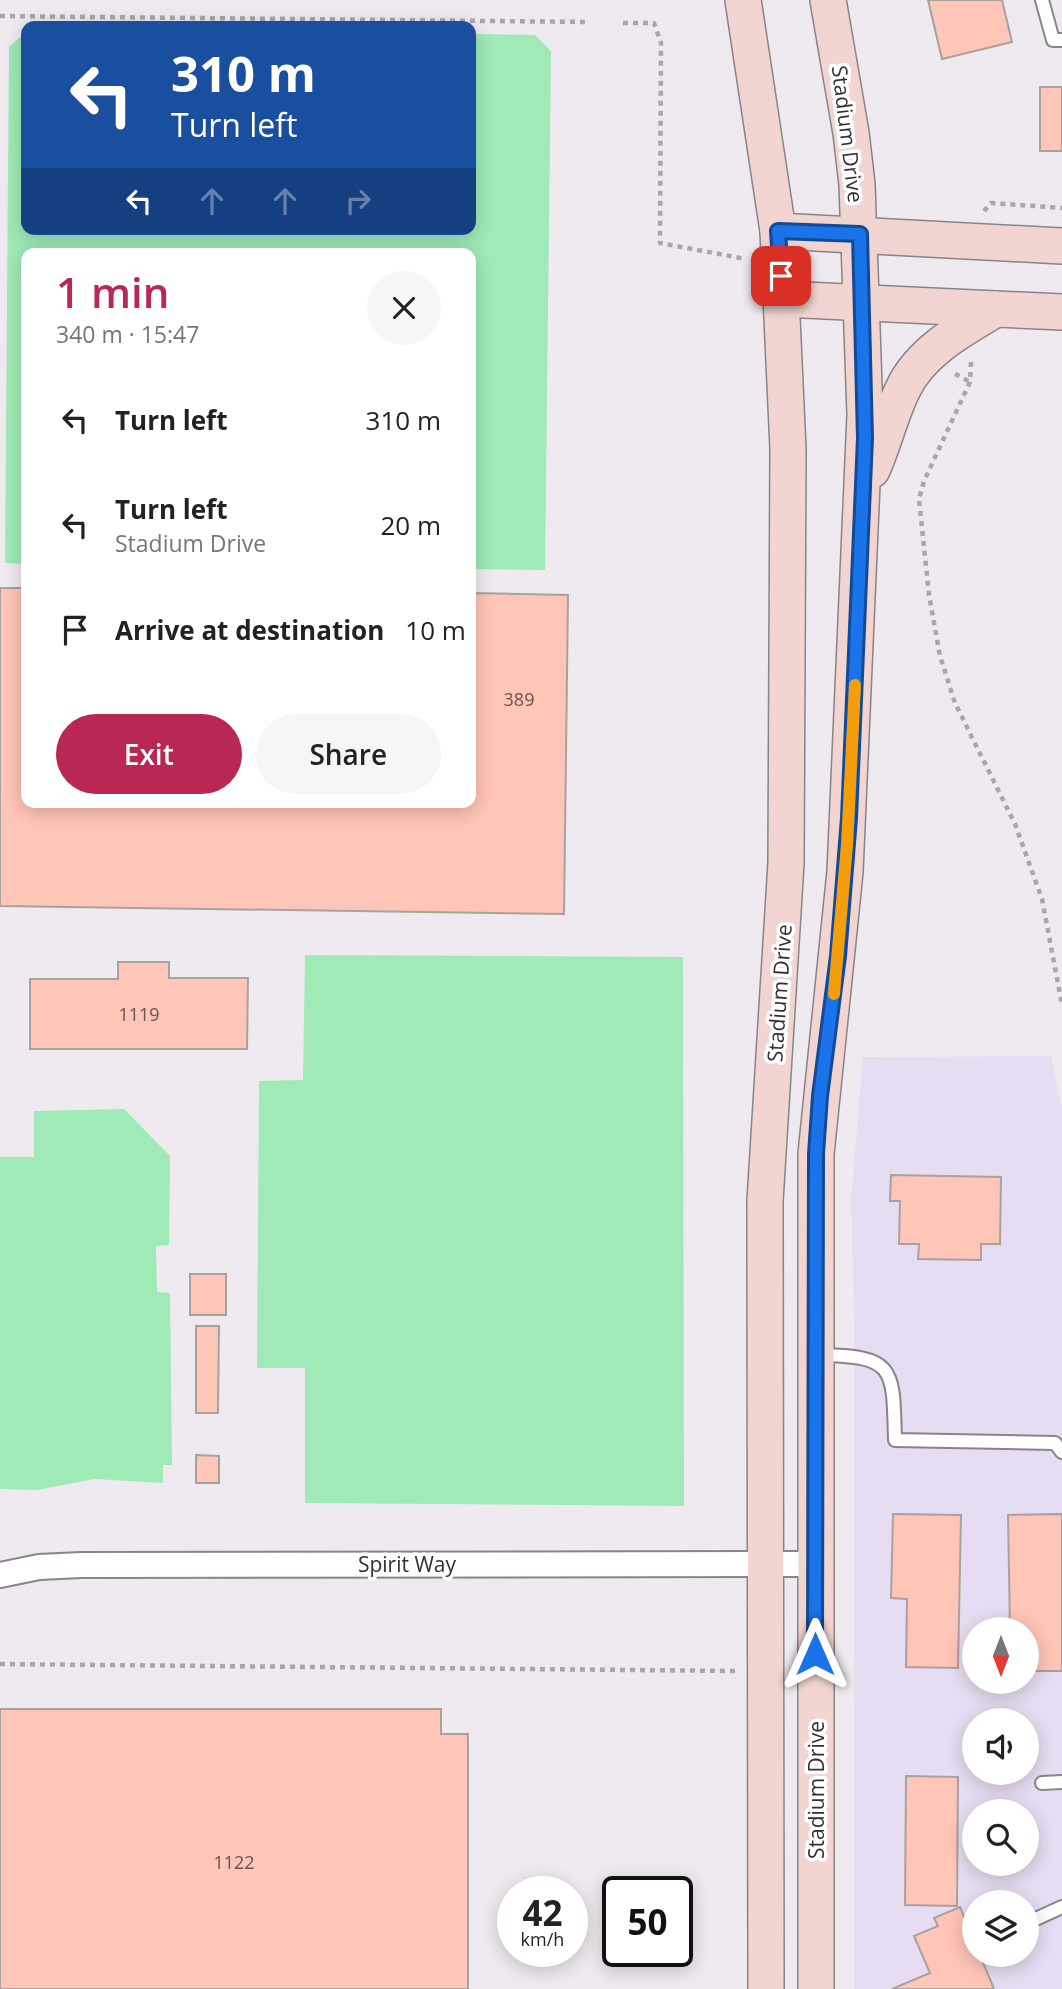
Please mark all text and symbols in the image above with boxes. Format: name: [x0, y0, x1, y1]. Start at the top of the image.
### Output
text: 310 m: [171, 40, 316, 106]
icon: left: [56, 49, 147, 140]
street label: Stadium Drive: [826, 64, 870, 204]
text: Turn left: [171, 103, 297, 146]
icon: left: [120, 182, 158, 220]
icon: ahead: [193, 182, 231, 220]
icon: ahead: [266, 182, 304, 220]
icon: right: [339, 182, 377, 220]
pin: [751, 246, 811, 306]
icon: arrive: [762, 257, 800, 295]
text: 1 min: [56, 263, 169, 320]
button: close: [367, 271, 441, 345]
text: 340 m · 15:47: [56, 318, 199, 350]
icon: left: [56, 401, 94, 439]
text: Turn left: [115, 402, 227, 438]
text: 310 m: [366, 402, 441, 438]
text: Turn left: [115, 491, 227, 527]
icon: left: [56, 506, 94, 544]
text: 20 m: [380, 507, 441, 543]
text: Stadium Drive: [115, 527, 266, 559]
icon: arrive: [56, 611, 94, 649]
text: Arrive at destination: [115, 612, 384, 648]
text: 10 m: [405, 612, 466, 648]
house number: 389: [504, 687, 534, 711]
button: Exit: [56, 714, 242, 794]
button: Share: [256, 714, 441, 794]
street label: Stadium Drive: [760, 923, 798, 1063]
house number: 1119: [118, 1002, 160, 1026]
street label: Spirit Way: [358, 1550, 457, 1578]
position arrow: [778, 1617, 852, 1691]
north arrow: [962, 1617, 1040, 1694]
map controls: [962, 1617, 1039, 1967]
button: sound: [962, 1708, 1039, 1785]
street label: Stadium Drive: [802, 1721, 830, 1859]
button: search: [962, 1799, 1039, 1876]
house number: 1122: [213, 1850, 255, 1874]
speed limit sign: 50: [602, 1876, 693, 1967]
text: 42: [522, 1889, 563, 1936]
button: layers: [962, 1890, 1039, 1967]
text: km/h: [521, 1927, 564, 1951]

